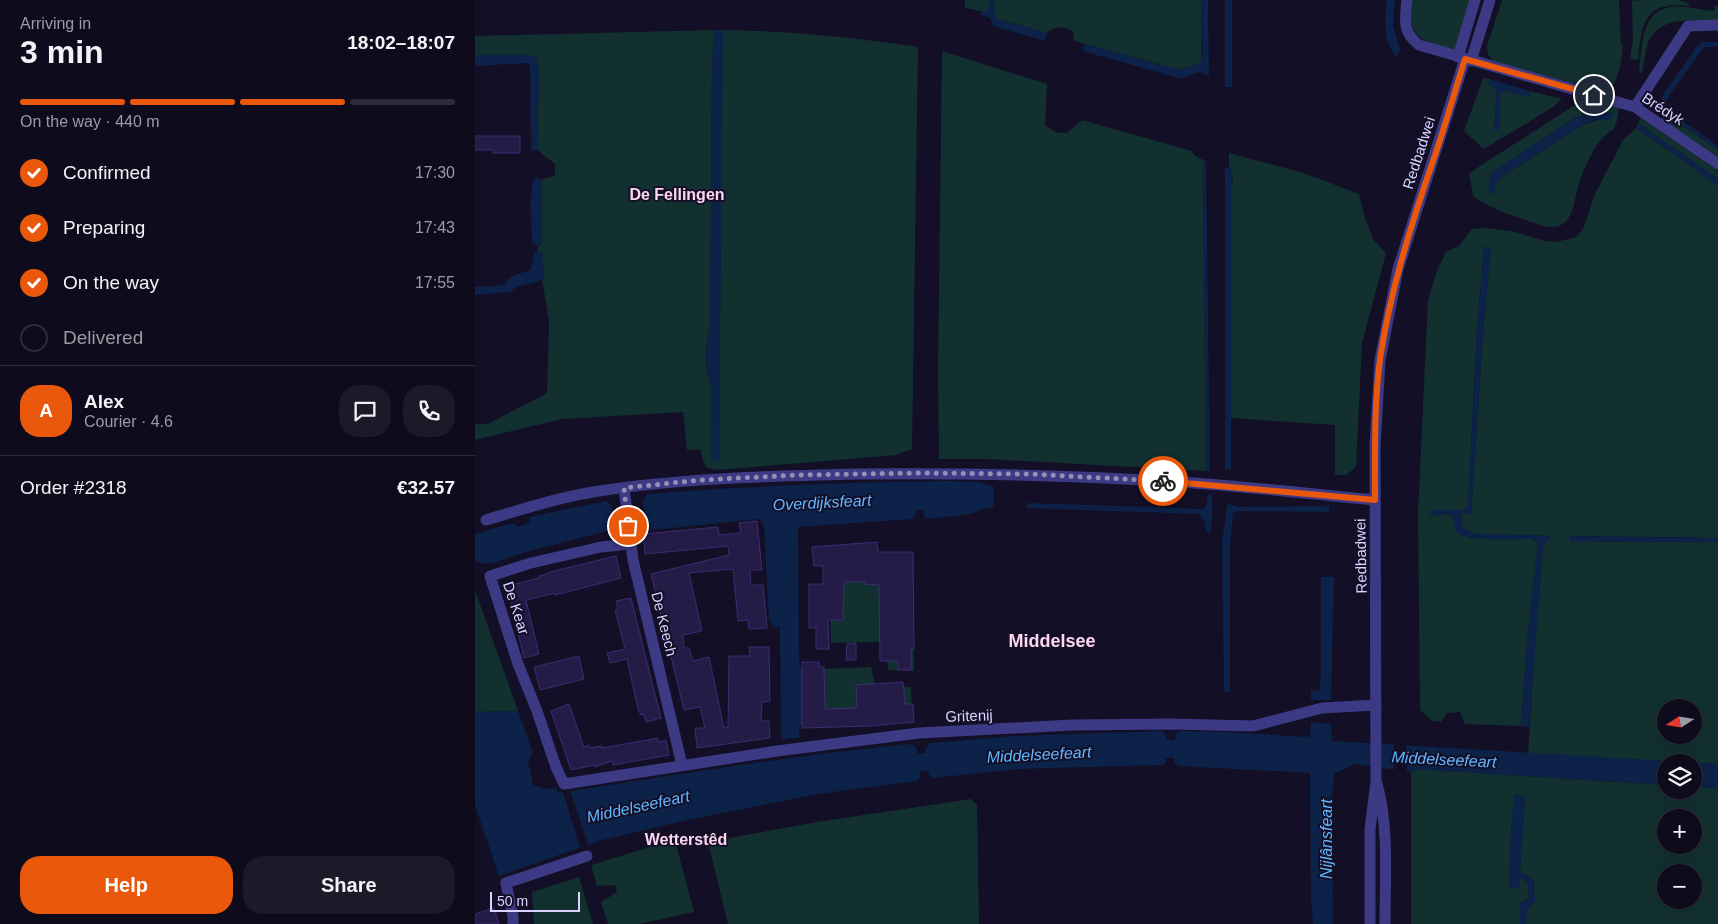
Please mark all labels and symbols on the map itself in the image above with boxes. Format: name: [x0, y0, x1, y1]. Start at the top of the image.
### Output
pin: [1573, 74, 1615, 116]
street label: Brédyk: [1639, 89, 1688, 129]
street label: Redbadwei: [1399, 115, 1438, 191]
district label: De Fellingen: [629, 186, 725, 203]
courier: [1138, 456, 1188, 506]
water label: Overdijksfeart: [772, 491, 872, 514]
pin: [607, 505, 649, 547]
street label: Redbadwei: [1351, 518, 1370, 594]
street label: De Kear: [500, 579, 533, 637]
street label: De Keech: [648, 590, 681, 658]
district label: Middelsee: [1008, 631, 1096, 651]
north arrow: [1657, 699, 1703, 744]
street label: Gritenij: [945, 706, 993, 725]
water label: Middelseefeart: [986, 743, 1092, 766]
water label: Middelseefeart: [1391, 748, 1497, 771]
water label: Middelseefeart: [585, 787, 692, 826]
water label: Nijlânsfeart: [1318, 798, 1335, 879]
district label: Wetterstêd: [645, 831, 727, 848]
scale bar: [490, 889, 580, 912]

